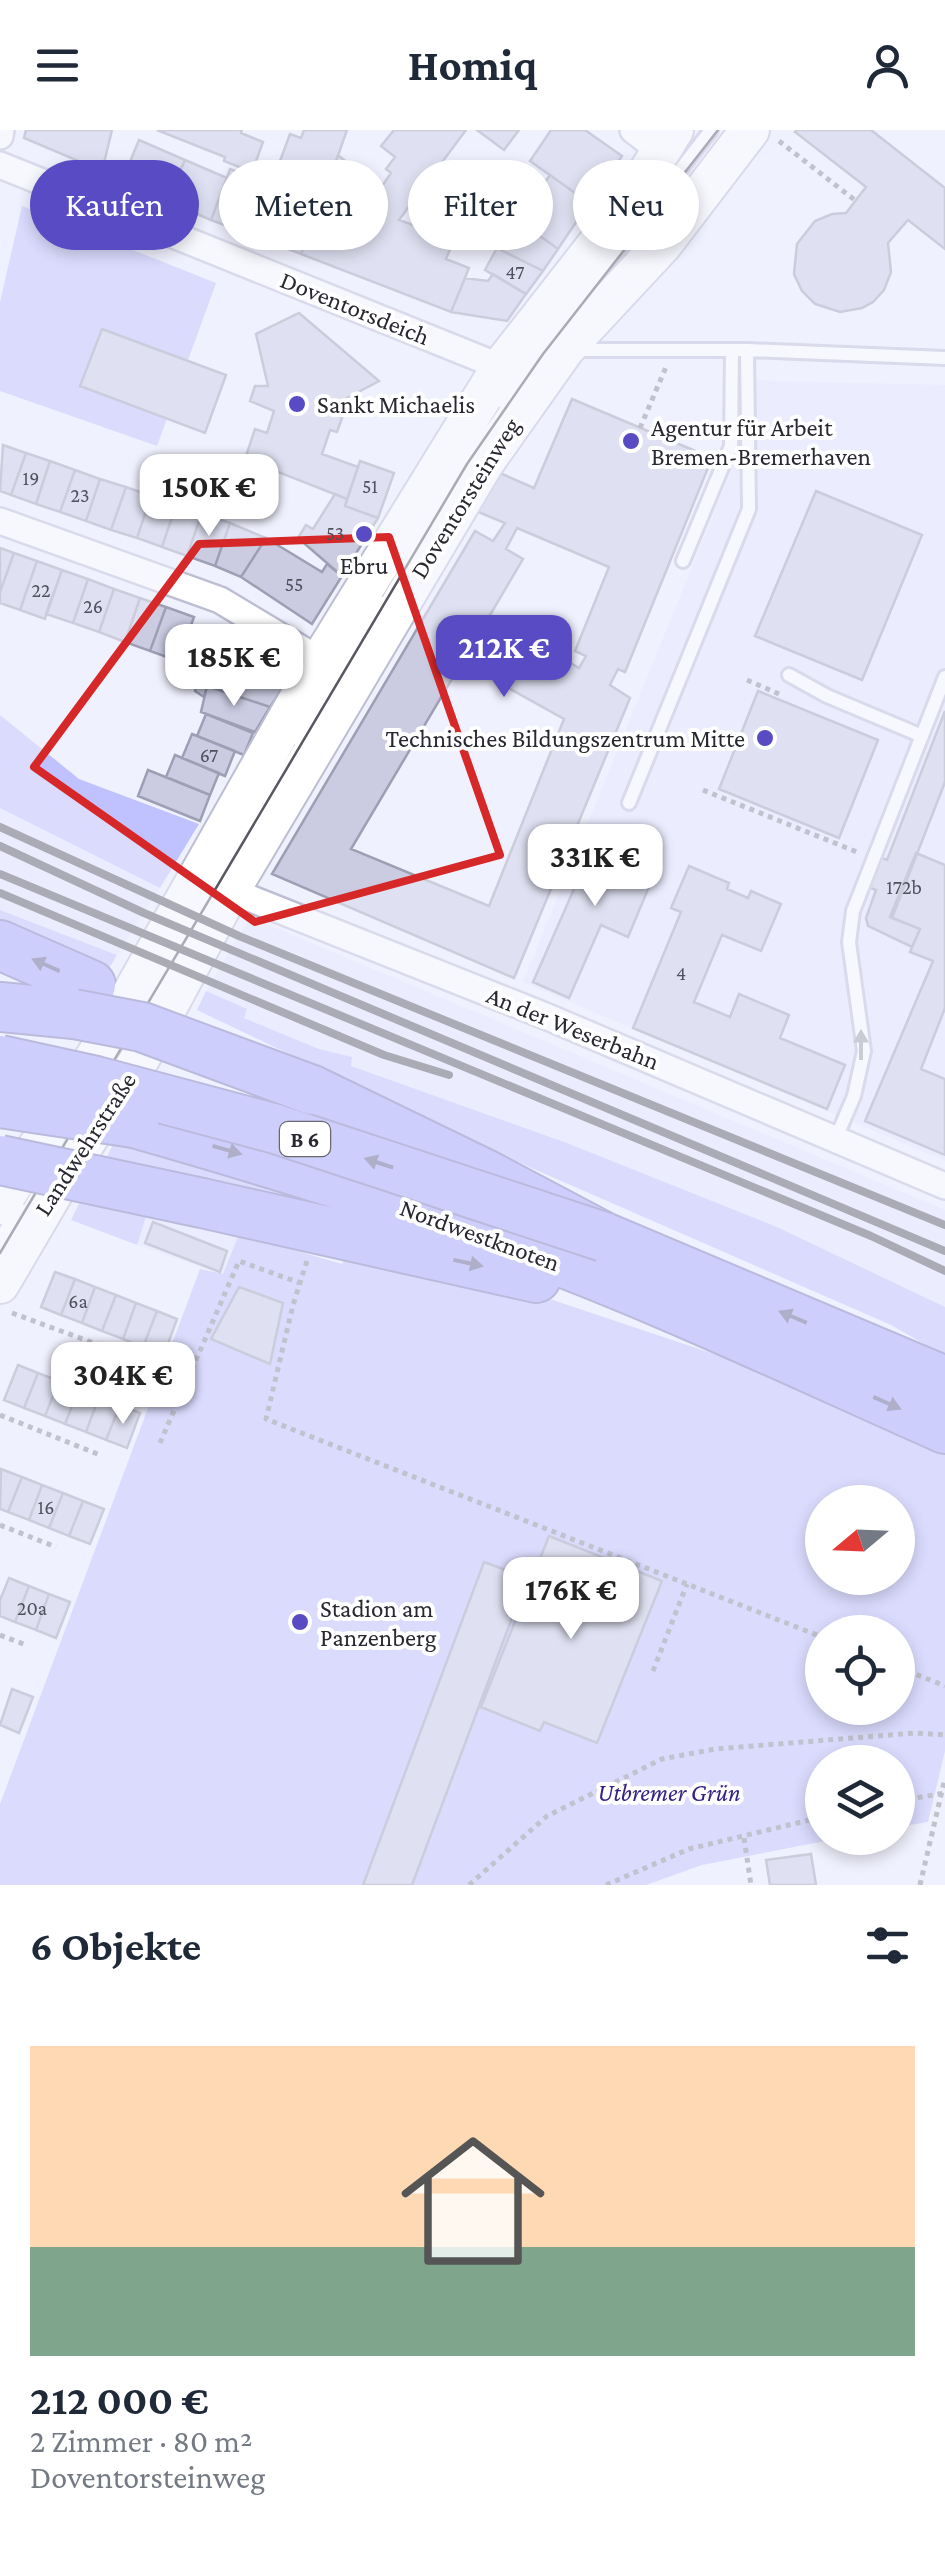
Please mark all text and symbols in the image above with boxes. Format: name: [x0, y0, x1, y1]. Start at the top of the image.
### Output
icon: menu: [30, 38, 85, 93]
icon: person: [860, 38, 915, 93]
text: Homiq: [408, 40, 537, 90]
chip: Kaufen: [30, 160, 199, 250]
chip: Mieten: [219, 160, 388, 250]
chip: Filter: [408, 160, 553, 250]
chip: Neu: [573, 160, 699, 250]
house number: 47: [506, 261, 524, 283]
street label: Doventorsdeich: [277, 266, 433, 350]
place label: Sankt Michaelis: [317, 391, 475, 418]
marker: Sankt Michaelis: [286, 393, 308, 415]
street label: Doventorsteinweg: [405, 413, 526, 584]
place label: Agentur für Arbeit Bremen-Bremerhaven: [651, 414, 871, 470]
marker: Agentur für Arbeit Bremen-Bremerhaven: [620, 430, 642, 452]
pin: 150K €: [128, 454, 290, 539]
house number: 19: [23, 467, 39, 489]
text: 150K €: [162, 468, 256, 504]
house number: 51: [362, 475, 378, 497]
house number: 23: [70, 484, 90, 506]
house number: 53: [326, 522, 344, 544]
marker: Ebru: [353, 523, 375, 545]
place label: Ebru: [340, 552, 388, 579]
house number: 55: [285, 573, 303, 595]
house number: 22: [32, 579, 50, 601]
house number: 26: [83, 595, 103, 617]
pin: 212K €: [423, 615, 585, 700]
pin: 185K €: [153, 624, 315, 709]
text: 212K €: [458, 629, 550, 665]
text: 185K €: [187, 638, 281, 674]
place label: Technisches Bildungszentrum Mitte: [385, 725, 745, 753]
marker: Technisches Bildungszentrum Mitte: [754, 727, 776, 749]
house number: 67: [200, 744, 218, 766]
pin: 331K €: [514, 824, 676, 909]
text: 331K €: [550, 838, 640, 874]
house number: 172b: [886, 876, 922, 898]
one-way arrow: [31, 957, 61, 973]
house number: 4: [676, 962, 686, 984]
street label: An der Weserbahn: [483, 981, 663, 1075]
one-way arrow: [853, 1029, 869, 1060]
street label: Landwehrstraße: [29, 1067, 141, 1221]
road number: B 6: [280, 1122, 330, 1156]
one-way arrow: [212, 1142, 243, 1158]
one-way arrow: [363, 1155, 393, 1170]
street label: Nordwestknoten: [397, 1194, 563, 1276]
one-way arrow: [453, 1256, 484, 1272]
house number: 6a: [68, 1290, 88, 1312]
one-way arrow: [779, 1309, 808, 1325]
pin: 304K €: [42, 1342, 204, 1427]
text: 304K €: [73, 1356, 173, 1392]
one-way arrow: [872, 1395, 902, 1411]
north arrow: [805, 1485, 915, 1595]
map controls: [805, 1485, 915, 1855]
house number: 16: [38, 1496, 54, 1518]
pin: 176K €: [490, 1557, 652, 1642]
text: 176K €: [525, 1571, 617, 1607]
place label: Stadion am Panzenberg: [320, 1595, 437, 1652]
house number: 20a: [17, 1597, 47, 1619]
marker: Stadion am Panzenberg: [289, 1611, 311, 1633]
button: locate: [805, 1615, 915, 1725]
button: layers: [805, 1745, 915, 1855]
park label: Utbremer Grün: [597, 1779, 741, 1806]
icon: filters: [860, 1918, 915, 1973]
text: 6 Objekte: [30, 1922, 201, 1969]
icon: home: [383, 2111, 563, 2291]
text: 212 000 €: [30, 2376, 209, 2423]
text: 2 Zimmer · 80 m²: [30, 2423, 252, 2459]
text: Doventorsteinweg: [30, 2459, 266, 2495]

